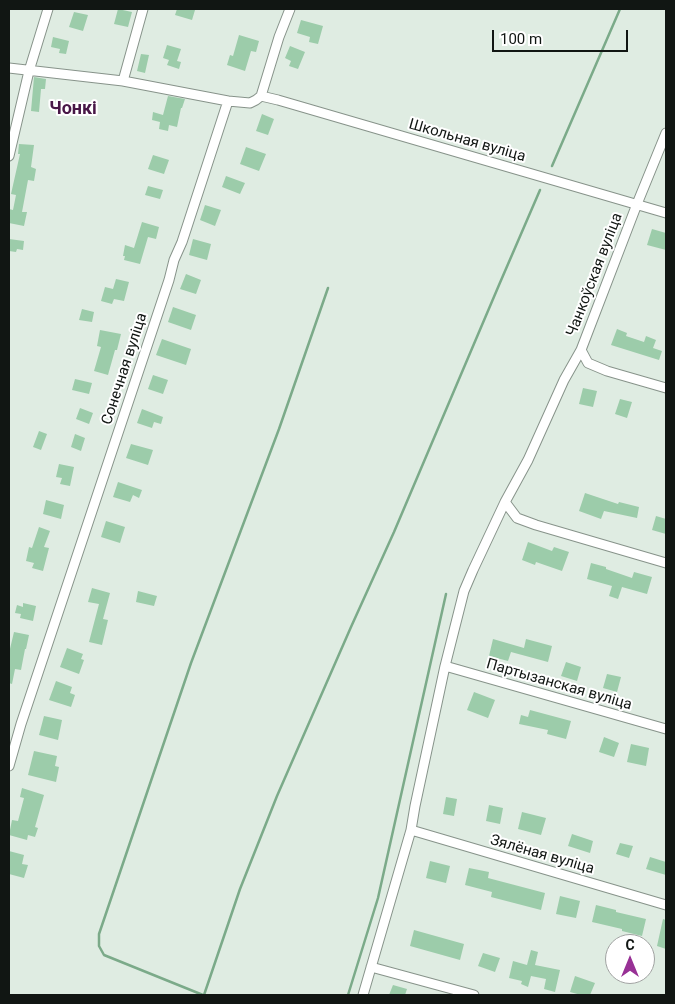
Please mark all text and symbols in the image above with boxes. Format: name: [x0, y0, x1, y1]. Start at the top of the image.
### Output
scale bar: [495, 20, 631, 52]
text: 100 m: [500, 30, 542, 48]
district label: Чонкі: [49, 98, 97, 120]
street label: Школьная вуліца: [406, 116, 528, 166]
street label: Чанкоўская вуліца: [563, 211, 627, 339]
street label: Сонечная вуліца: [98, 311, 152, 427]
street label: Партызанская вуліца: [484, 656, 634, 714]
street label: Зялёная вуліца: [488, 832, 596, 878]
north arrow: [605, 934, 655, 984]
text: С: [625, 937, 635, 953]

